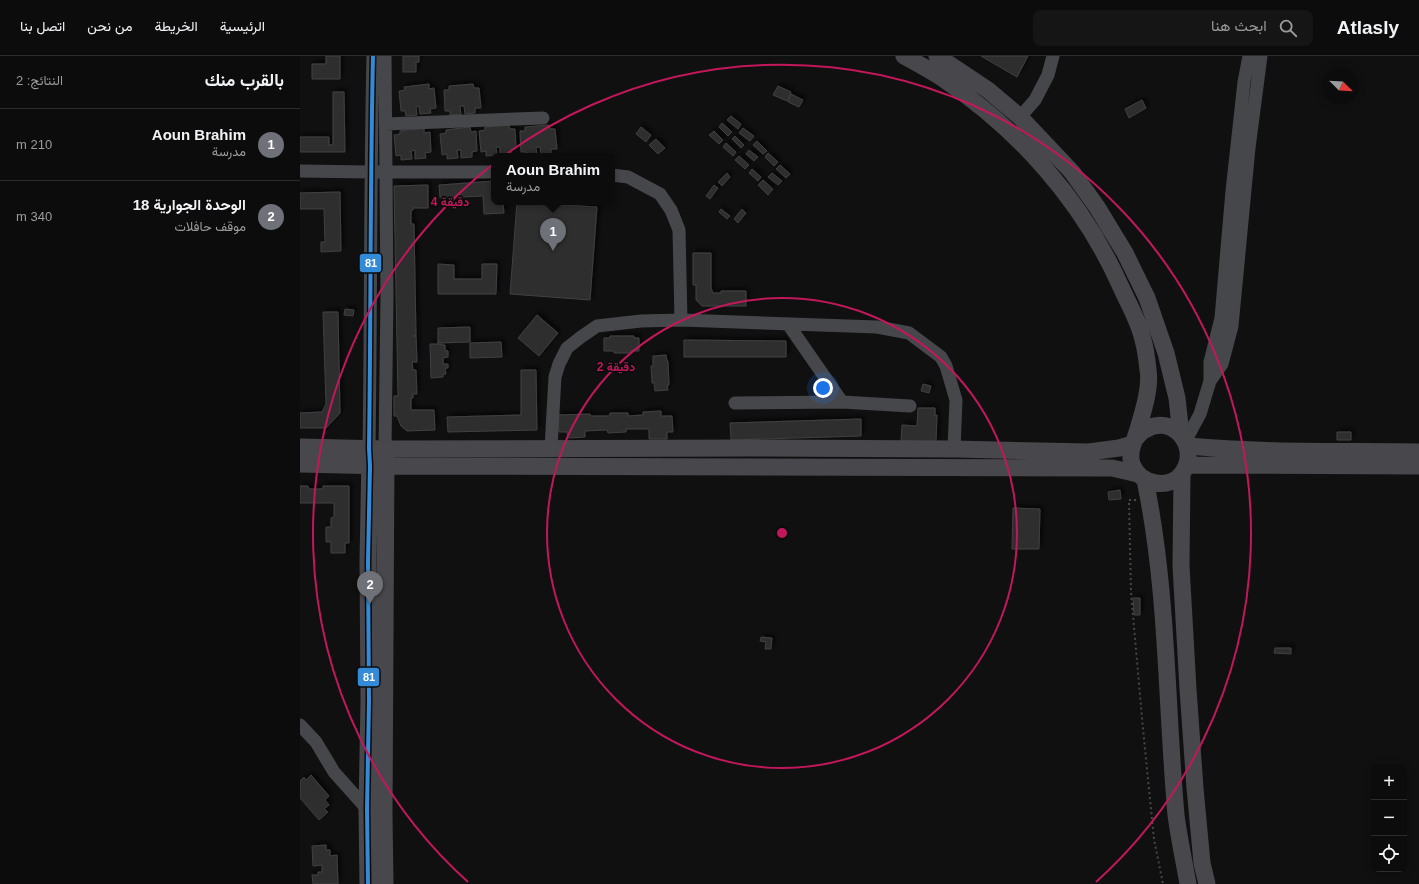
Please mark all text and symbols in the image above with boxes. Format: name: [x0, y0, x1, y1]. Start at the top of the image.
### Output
search box: [1033, 10, 1313, 46]
text: ابحث هنا: [1211, 17, 1267, 34]
icon: search: [1277, 17, 1299, 39]
text: Atlasly: [1337, 17, 1399, 38]
text: اتصل بنا: [20, 18, 65, 34]
text: من نحن: [87, 18, 132, 34]
text: الخريطة: [154, 18, 198, 34]
text: الرئيسية: [220, 18, 265, 34]
north arrow: [1323, 68, 1359, 104]
text: بالقرب منك: [205, 71, 284, 90]
text: النتائج: 2: [16, 73, 63, 88]
text: Aoun Brahim: [152, 126, 246, 143]
text: 210 m: [16, 137, 52, 152]
text: 1: [267, 137, 275, 152]
text: مدرسة: [212, 144, 246, 159]
popup: [491, 153, 615, 205]
text: Aoun Brahim: [506, 161, 600, 178]
text: مدرسة: [506, 179, 540, 194]
text: 4 دقيقة: [431, 195, 469, 209]
text: الوحدة الجوارية 18: [133, 196, 246, 213]
text: 340 m: [16, 209, 52, 224]
text: 2: [267, 209, 275, 224]
pin: 1: [540, 218, 566, 251]
text: موقف حافلات: [174, 219, 246, 234]
line badge: 81: [359, 253, 382, 273]
text: 81: [365, 257, 377, 269]
text: 2 دقيقة: [597, 360, 635, 374]
your location: [813, 378, 833, 398]
centre of rings: [775, 526, 789, 540]
pin: 2: [357, 571, 383, 604]
line badge: 81: [357, 667, 380, 687]
text: 81: [363, 671, 375, 683]
map controls: [1371, 764, 1407, 872]
button: +: [1371, 764, 1407, 800]
button: −: [1371, 800, 1407, 836]
button: locate: [1371, 836, 1407, 872]

